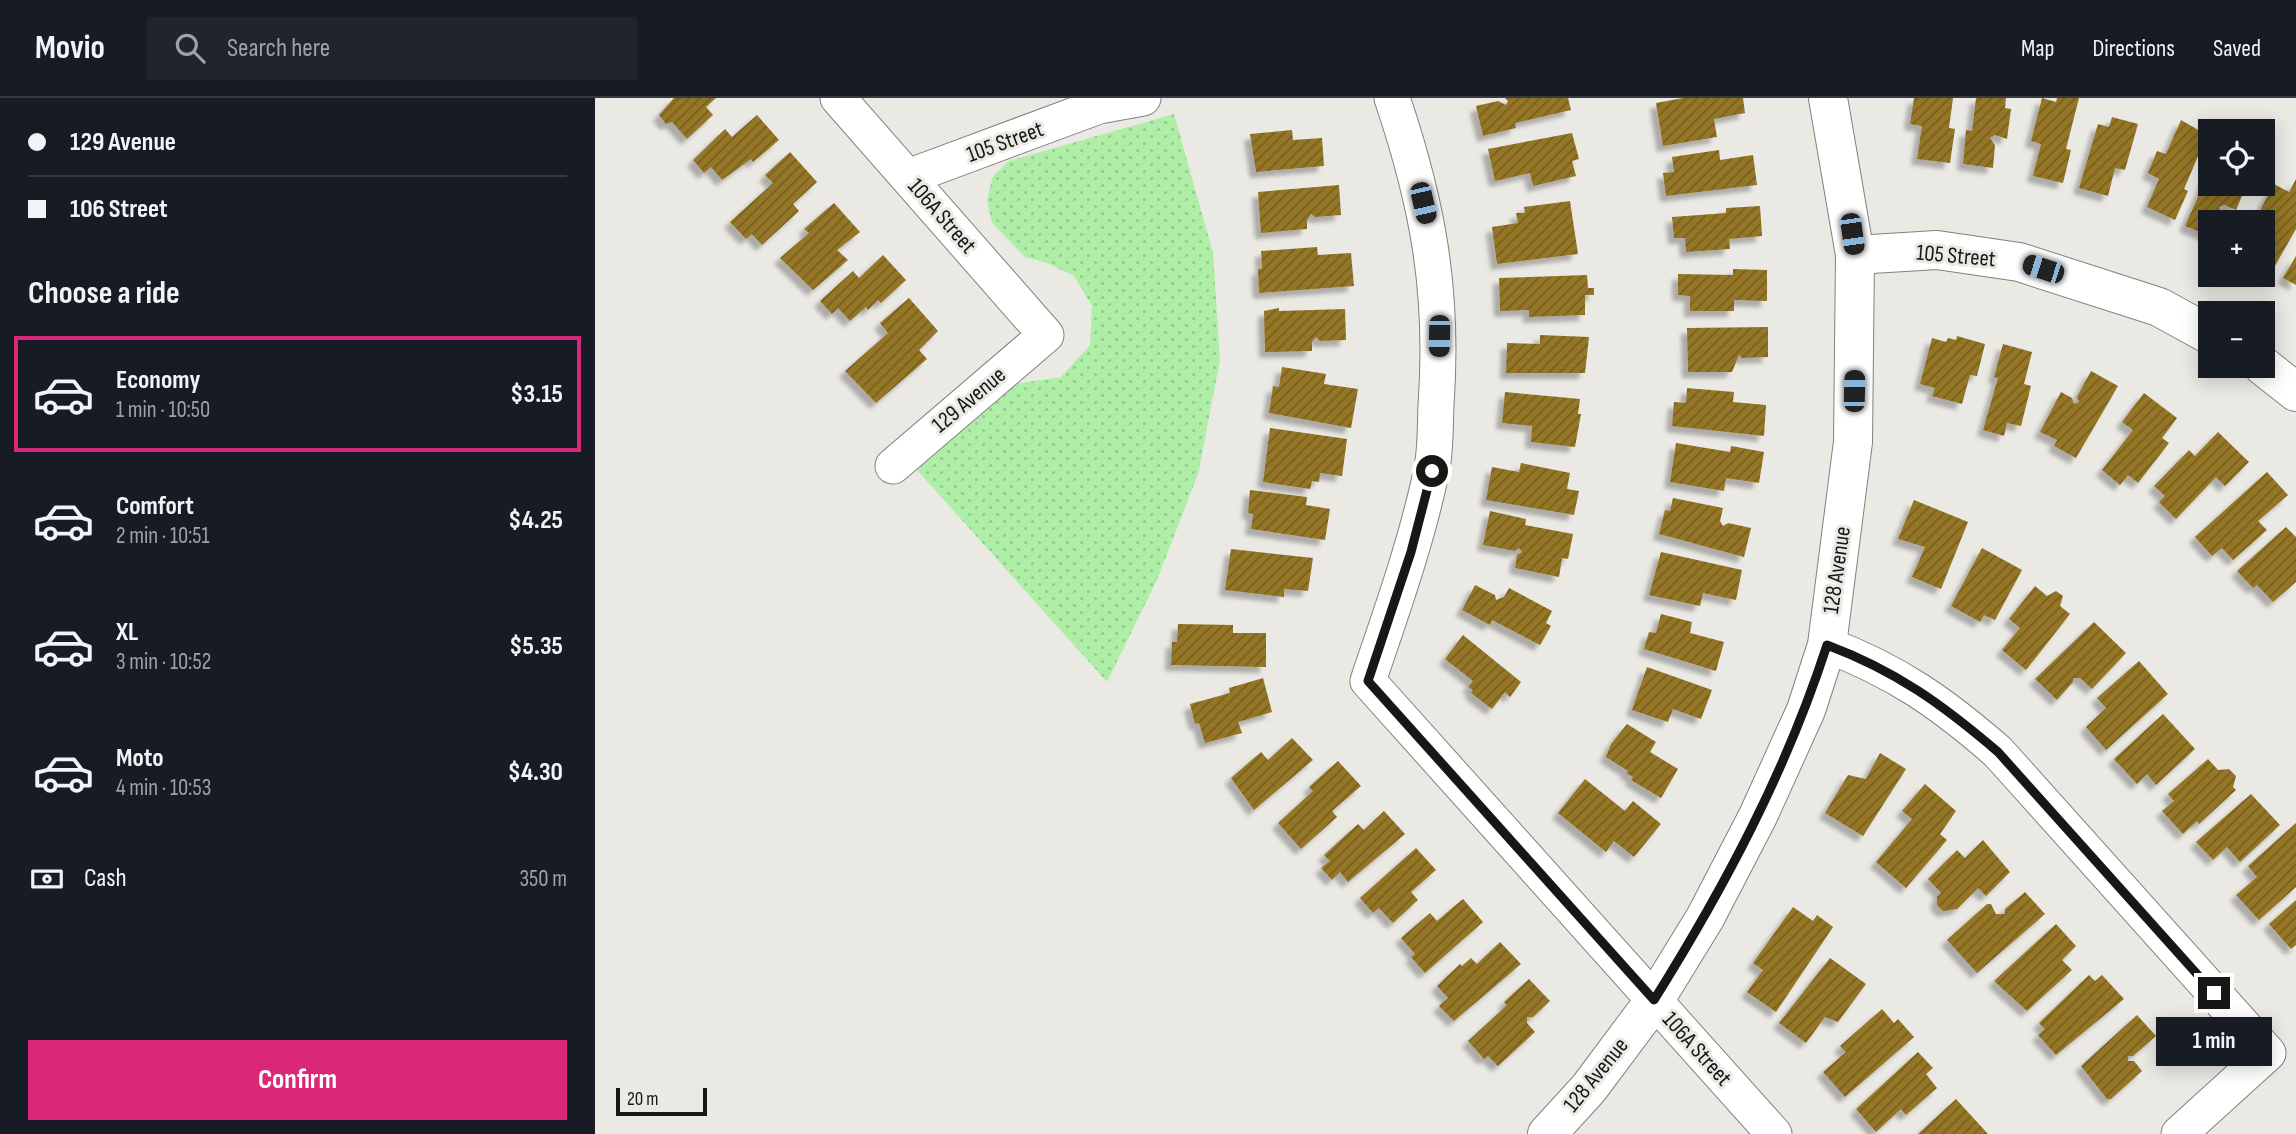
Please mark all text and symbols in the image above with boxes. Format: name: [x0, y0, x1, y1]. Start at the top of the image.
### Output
search box: [147, 17, 637, 80]
text: Movio: [35, 28, 105, 68]
icon: search: [171, 29, 209, 67]
text: Search here: [227, 33, 330, 64]
text: Map: [2021, 34, 2054, 63]
text: Directions: [2092, 34, 2175, 63]
text: Saved: [2213, 34, 2261, 63]
street label: 105 Street: [963, 115, 1047, 169]
map controls: [2198, 119, 2275, 378]
button: locate: [2198, 119, 2275, 196]
text: 129 Avenue: [70, 127, 176, 158]
street label: 106A Street: [902, 173, 982, 259]
car: [1409, 180, 1438, 226]
text: 106 Street: [70, 194, 168, 225]
button: +: [2198, 210, 2275, 287]
car: [1839, 212, 1866, 256]
street label: 105 Street: [1915, 239, 1997, 273]
car: [2020, 253, 2067, 285]
text: Choose a ride: [28, 274, 180, 313]
button: −: [2198, 301, 2275, 378]
car: [1429, 315, 1450, 357]
street label: 129 Avenue: [926, 361, 1012, 439]
icon: car: [32, 363, 95, 426]
text: Economy: [116, 365, 200, 396]
car: [1844, 370, 1865, 412]
text: $3.15: [510, 379, 563, 410]
text: 1 min · 10:50: [116, 396, 210, 424]
route start: [1416, 455, 1448, 487]
icon: car: [32, 489, 95, 552]
text: Comfort: [116, 491, 194, 522]
text: $4.25: [508, 505, 563, 536]
text: 2 min · 10:51: [116, 522, 210, 550]
street label: 128 Avenue: [1817, 525, 1857, 615]
icon: car: [32, 615, 95, 678]
text: XL: [116, 617, 138, 648]
text: $5.35: [509, 631, 563, 662]
text: 3 min · 10:52: [116, 648, 211, 676]
icon: car: [32, 741, 95, 804]
text: Moto: [116, 743, 164, 774]
text: $4.30: [508, 757, 563, 788]
text: 4 min · 10:53: [116, 774, 211, 802]
icon: cash: [28, 860, 66, 898]
text: Cash: [84, 863, 127, 894]
text: 350 m: [519, 865, 567, 893]
route end: [2198, 977, 2230, 1009]
street label: 106A Street: [1656, 1006, 1738, 1092]
callout: 1 min: [2156, 1018, 2272, 1066]
text: 1 min: [2193, 1027, 2235, 1055]
street label: 128 Avenue: [1558, 1032, 1634, 1118]
button: Confirm: [28, 1040, 567, 1120]
scale bar: [616, 1085, 707, 1117]
text: 20 m: [627, 1088, 659, 1111]

